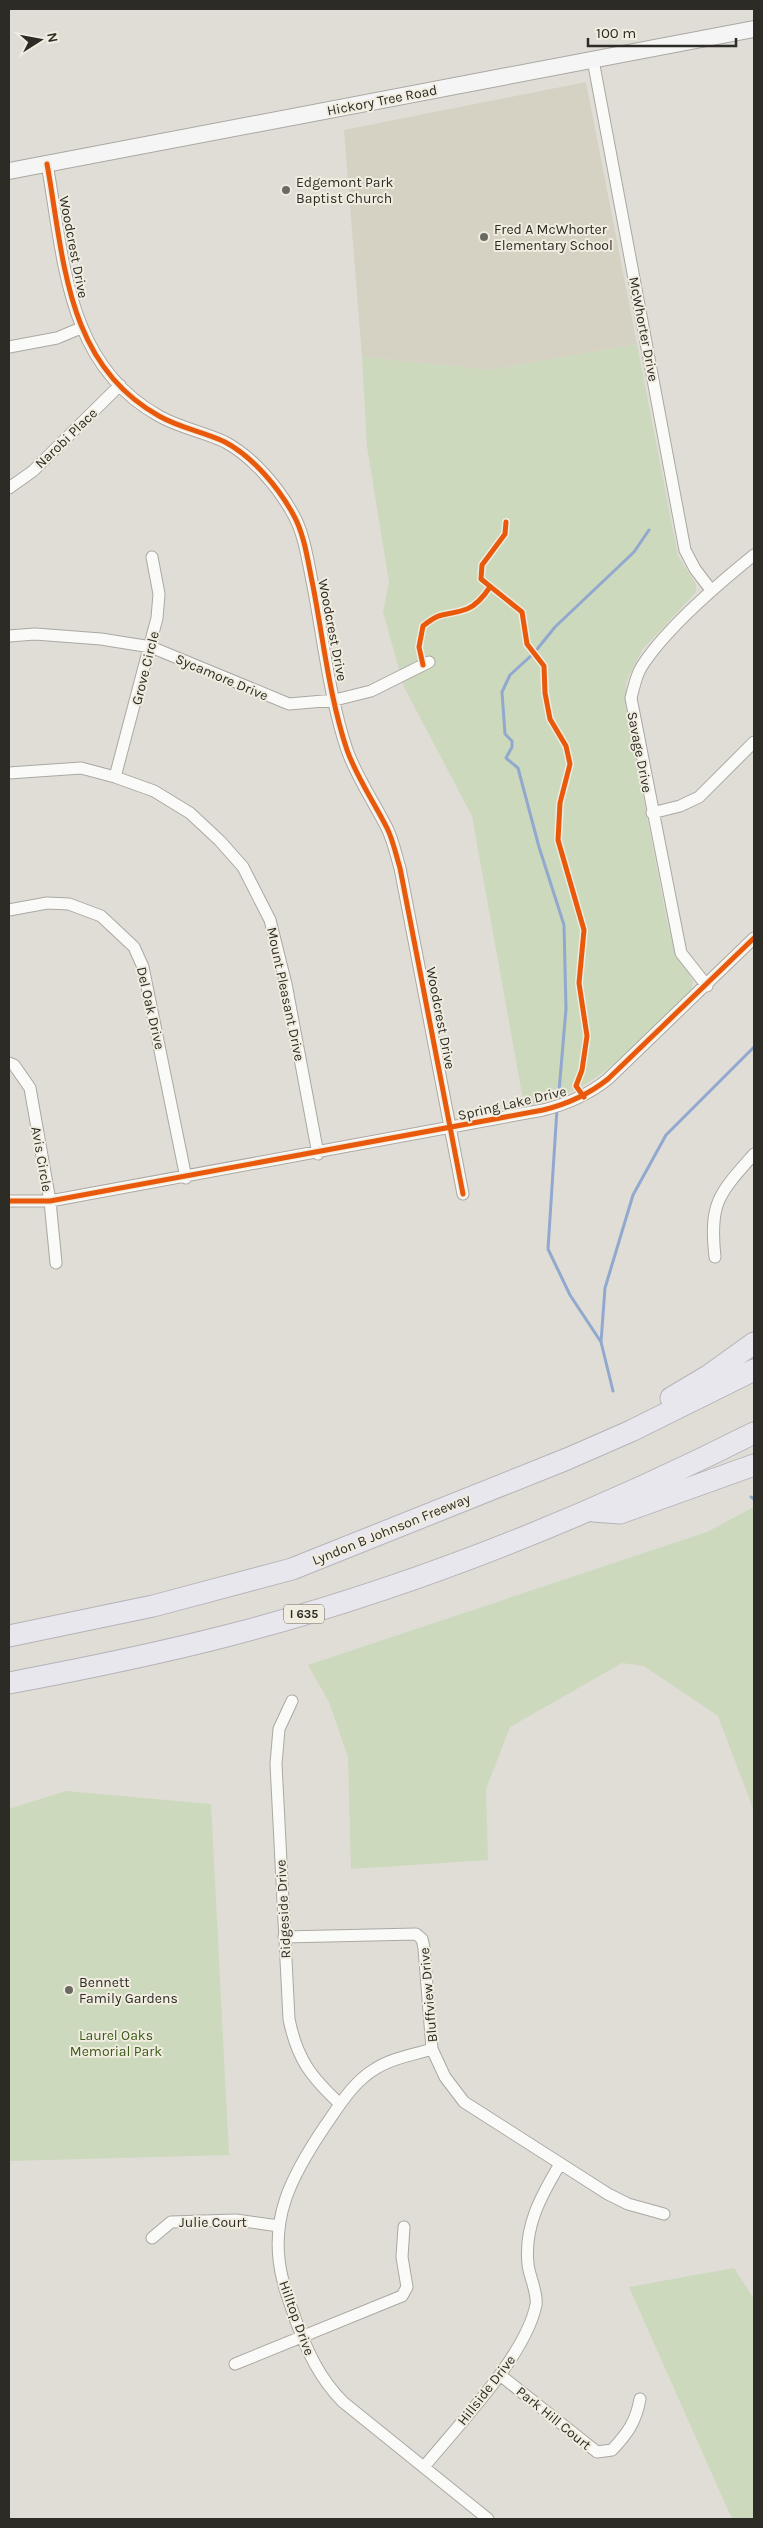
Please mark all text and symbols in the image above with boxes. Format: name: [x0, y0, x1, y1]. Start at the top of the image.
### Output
north arrow: [15, 15, 65, 65]
scale bar: [588, 15, 736, 47]
text: 100 m: [596, 24, 636, 42]
text: N: [43, 31, 62, 44]
street label: Hickory Tree Road: [325, 81, 439, 120]
place label: Edgemont Park Baptist Church: [296, 174, 394, 207]
marker: Edgemont Park Baptist Church: [280, 184, 292, 196]
street label: Woodcrest Drive: [55, 195, 92, 300]
place label: Fred A McWhorter Elementary School: [494, 221, 613, 254]
marker: Fred A McWhorter Elementary School: [478, 231, 490, 243]
street label: McWhorter Drive: [625, 275, 662, 383]
street label: Narobi Place: [32, 405, 101, 472]
street label: Woodcrest Drive: [314, 578, 351, 683]
street label: Grove Circle: [128, 629, 163, 707]
street label: Sycamore Drive: [173, 650, 271, 705]
street label: Savage Drive: [623, 710, 656, 794]
street label: Mount Pleasant Drive: [263, 926, 308, 1063]
street label: Del Oak Drive: [133, 965, 168, 1051]
street label: Woodcrest Drive: [422, 966, 459, 1071]
street label: Spring Lake Drive: [456, 1083, 568, 1124]
street label: Avis Circle: [27, 1125, 56, 1193]
street label: Lyndon B Johnson Freeway: [310, 1490, 473, 1569]
road number: I 635: [284, 1605, 324, 1624]
street label: Ridgeside Drive: [272, 1859, 295, 1959]
street label: Bluffview Drive: [416, 1947, 441, 2043]
place label: Bennett Family Gardens: [79, 1974, 178, 2007]
marker: Bennett Family Gardens: [63, 1984, 75, 1996]
park label: Laurel Oaks Memorial Park: [70, 2027, 162, 2060]
street label: Julie Court: [179, 2214, 247, 2231]
street label: Hilltop Drive: [275, 2278, 318, 2358]
street label: Hillside Drive: [454, 2352, 519, 2429]
street label: Park Hill Court: [513, 2383, 595, 2454]

